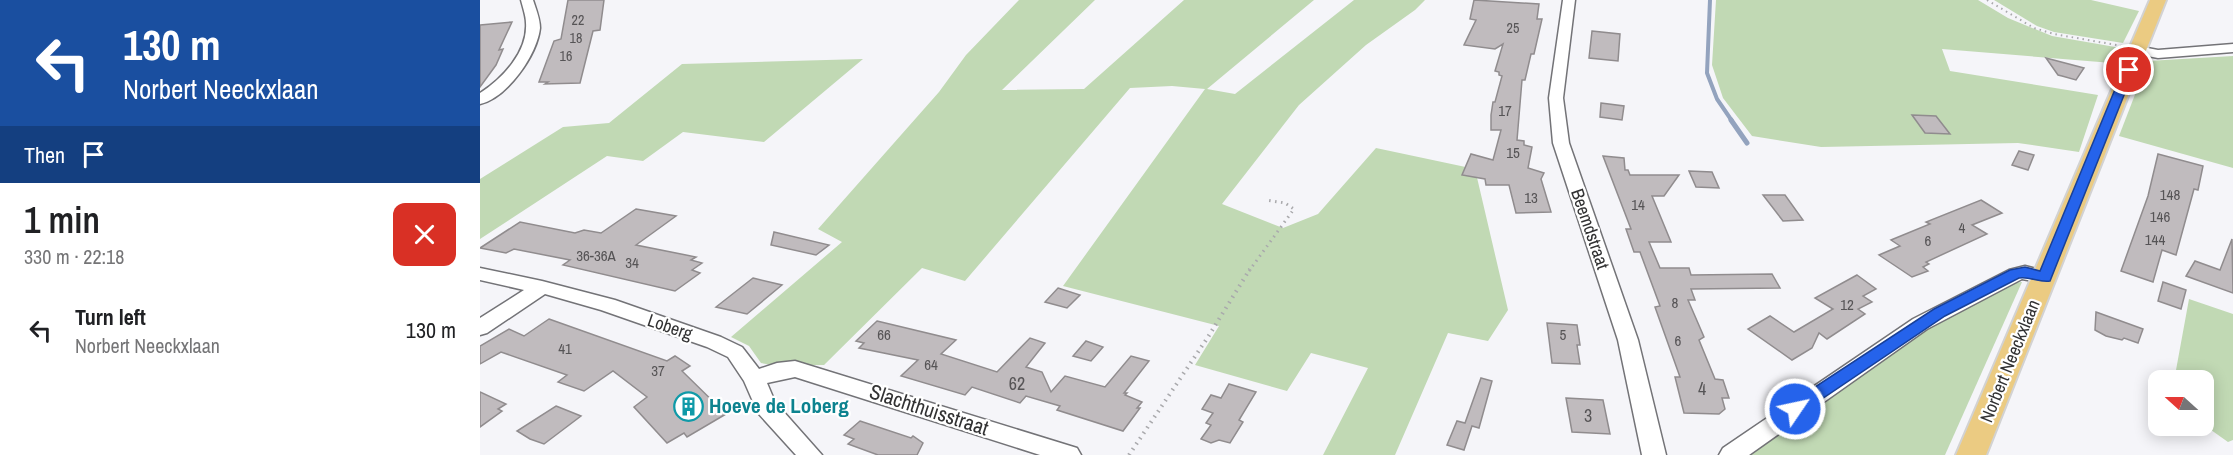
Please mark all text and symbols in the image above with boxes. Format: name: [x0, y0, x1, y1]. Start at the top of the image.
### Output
house number: 22: [572, 11, 584, 29]
text: 130 m: [123, 17, 221, 73]
house number: 25: [1507, 19, 1519, 37]
icon: left: [24, 24, 102, 102]
house number: 18: [570, 29, 582, 47]
pin: [2103, 44, 2154, 95]
house number: 16: [560, 47, 572, 65]
icon: arrive: [2112, 53, 2145, 86]
text: Norbert Neeckxlaan: [123, 71, 319, 107]
house number: 17: [1498, 100, 1512, 121]
icon: arrive: [77, 138, 110, 171]
text: Then: [24, 140, 65, 170]
house number: 15: [1506, 142, 1520, 163]
house number: 148: [2160, 184, 2180, 205]
street label: Beemdstraat: [1565, 185, 1616, 272]
house number: 13: [1524, 187, 1538, 208]
house number: 14: [1631, 194, 1645, 215]
text: 1 min: [24, 196, 100, 244]
button: close: [393, 203, 456, 266]
house number: 146: [2150, 206, 2170, 227]
house number: 4: [1959, 217, 1966, 238]
house number: 144: [2145, 229, 2165, 250]
house number: 6: [1925, 230, 1932, 251]
text: 330 m · 22:18: [24, 243, 124, 270]
house number: 36-36A: [576, 245, 617, 266]
house number: 34: [625, 252, 639, 273]
house number: 8: [1672, 292, 1679, 313]
house number: 12: [1840, 294, 1854, 315]
street label: Norbert Neeckxlaan: [1974, 296, 2046, 426]
text: Turn left: [75, 302, 146, 332]
street label: Loberg: [644, 307, 697, 346]
icon: left: [24, 314, 57, 347]
text: 130 m: [406, 315, 456, 345]
house number: 66: [877, 324, 891, 345]
house number: 5: [1560, 324, 1567, 345]
house number: 6: [1675, 330, 1682, 351]
text: Norbert Neeckxlaan: [75, 332, 220, 359]
house number: 41: [558, 338, 572, 359]
house number: 64: [924, 354, 938, 375]
house number: 37: [651, 360, 665, 381]
north arrow: [2148, 370, 2214, 436]
map controls: [2148, 370, 2214, 436]
house number: 62: [1009, 371, 1025, 396]
house number: 4: [1698, 376, 1706, 401]
street label: Slachthuisstraat: [866, 377, 993, 442]
position arrow: [1763, 377, 1827, 441]
building icon: Hoeve de Loberg: [672, 390, 704, 422]
place label: Hoeve de Loberg: [709, 391, 849, 420]
house number: 3: [1584, 403, 1592, 428]

